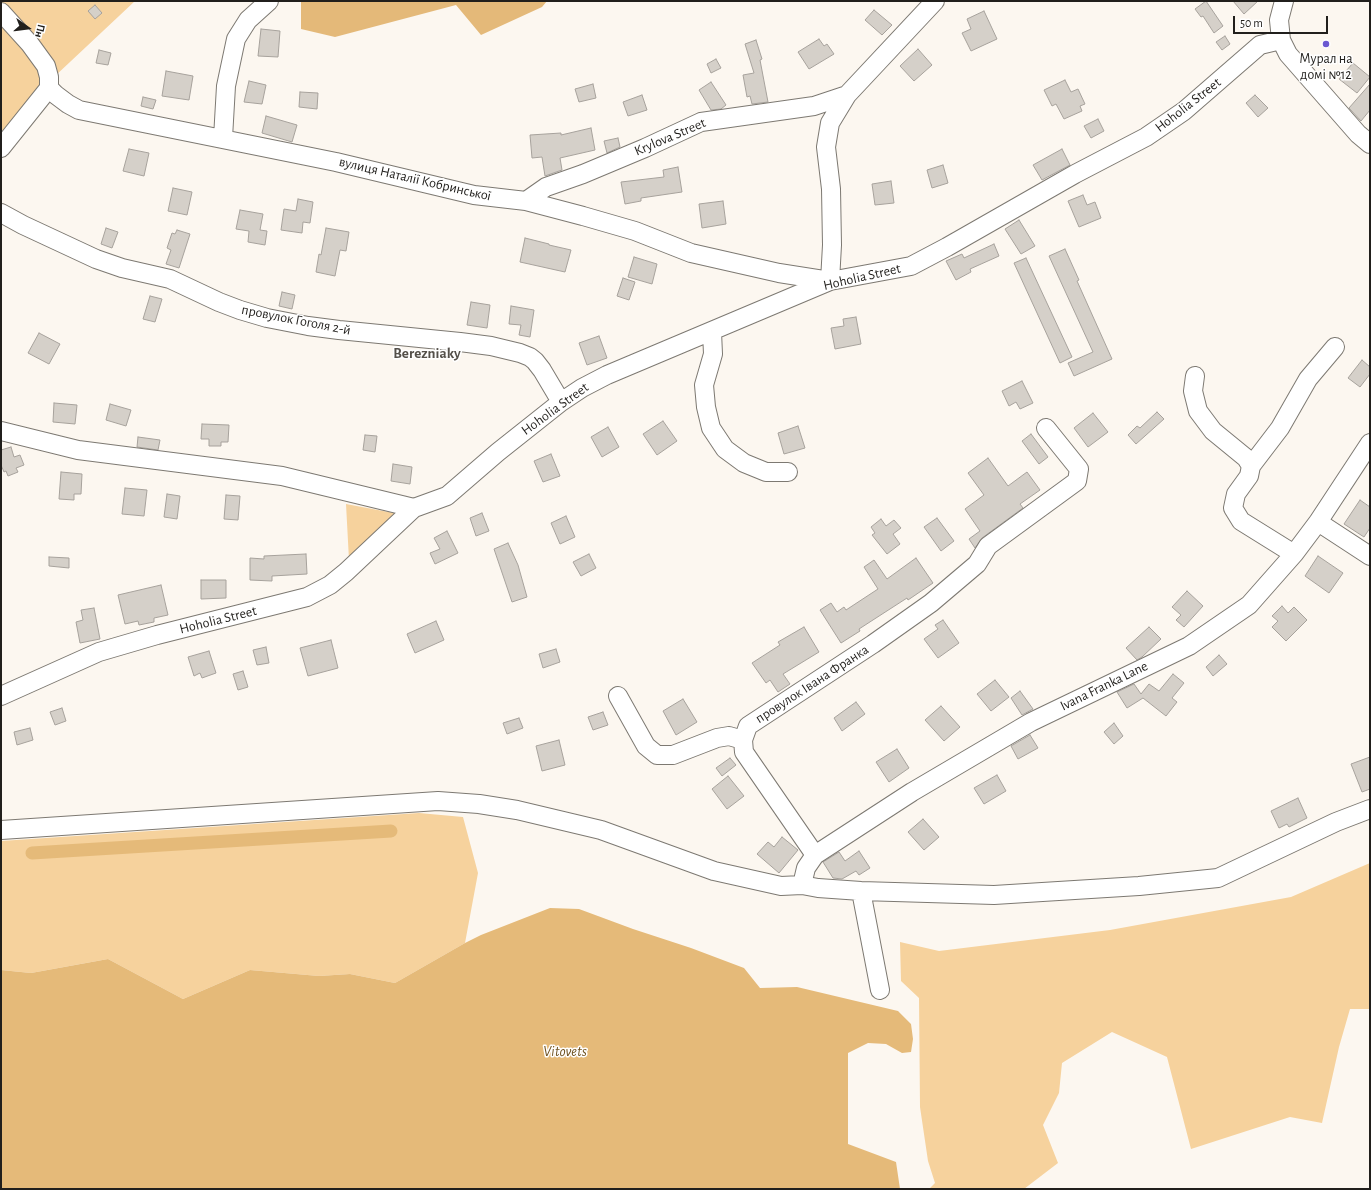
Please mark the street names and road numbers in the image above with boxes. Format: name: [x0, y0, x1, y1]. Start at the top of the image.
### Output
street label: Hoholia Street: [1152, 74, 1224, 136]
street label: Krylova Street: [632, 114, 708, 160]
street label: вулиця Наталії Кобринської: [337, 153, 493, 205]
street label: Hoholia Street: [822, 260, 902, 294]
street label: провулок Гоголя 2-й: [240, 301, 352, 339]
street label: Hoholia Street: [518, 379, 592, 439]
street label: Hoholia Street: [178, 602, 258, 638]
street label: провулок Івана Франка: [752, 641, 872, 727]
street label: Ivana Franka Lane: [1057, 658, 1151, 714]

